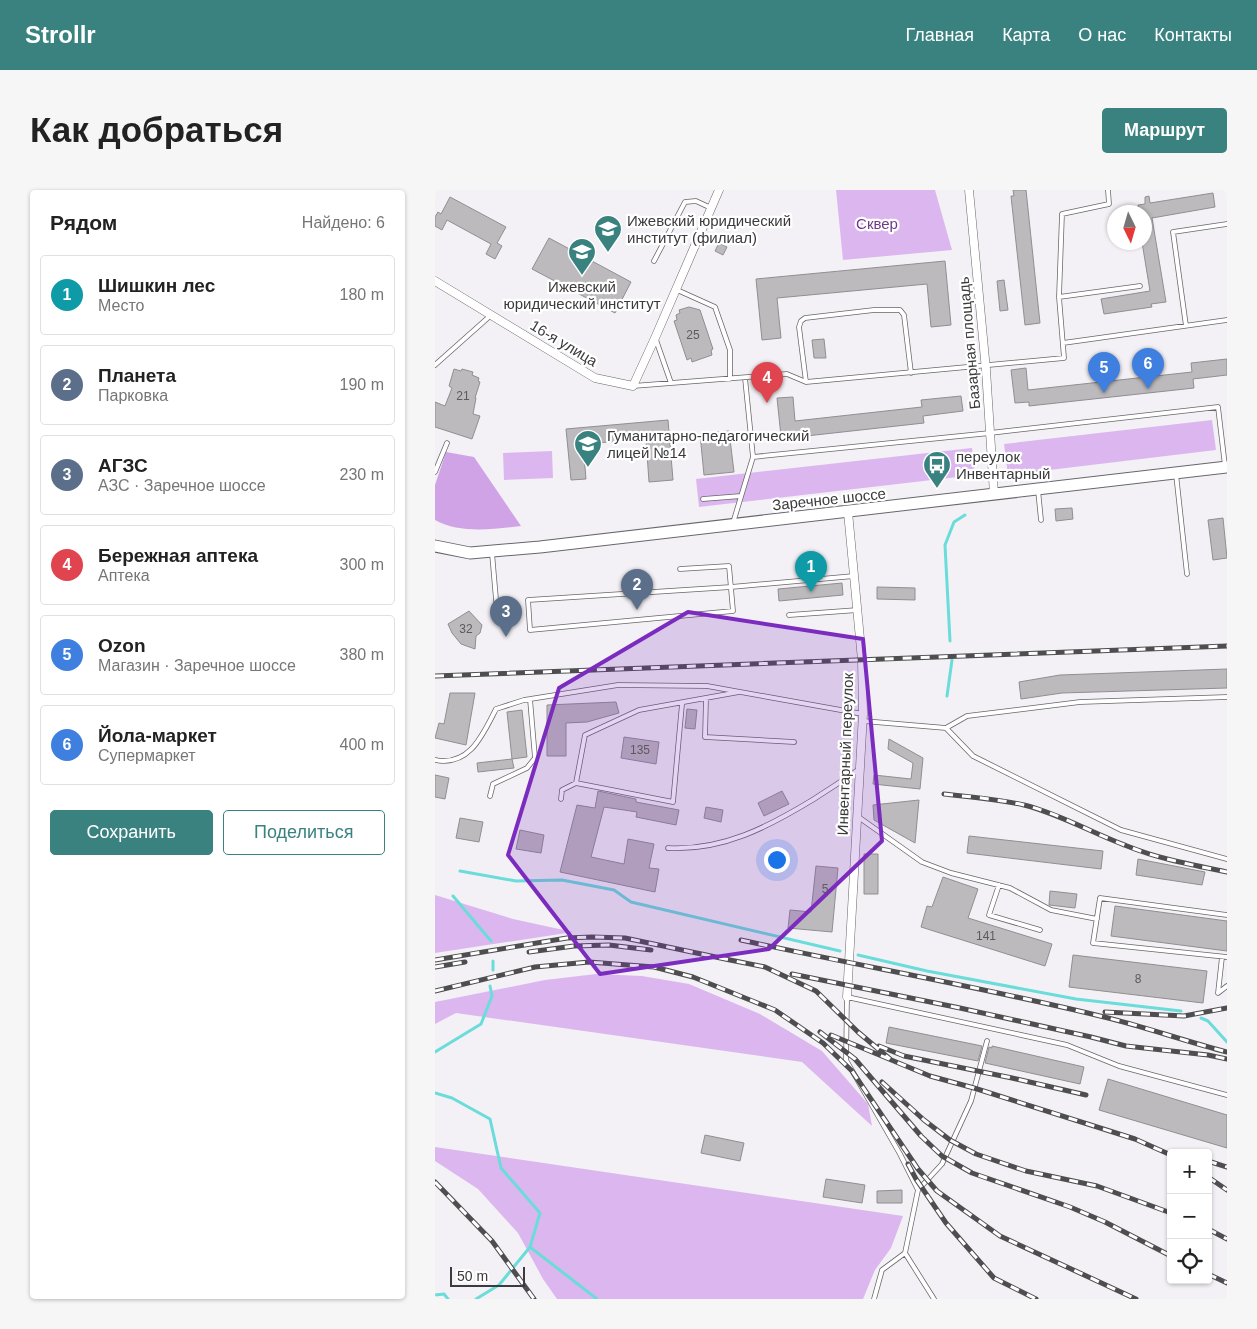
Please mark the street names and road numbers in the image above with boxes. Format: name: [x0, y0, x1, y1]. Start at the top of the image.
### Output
street label: Базарная площадь: [955, 276, 983, 410]
street label: 16-я улица: [527, 316, 601, 370]
street label: Заречное шоссе: [771, 485, 887, 513]
street label: Инвентарный переулок: [834, 672, 856, 835]

